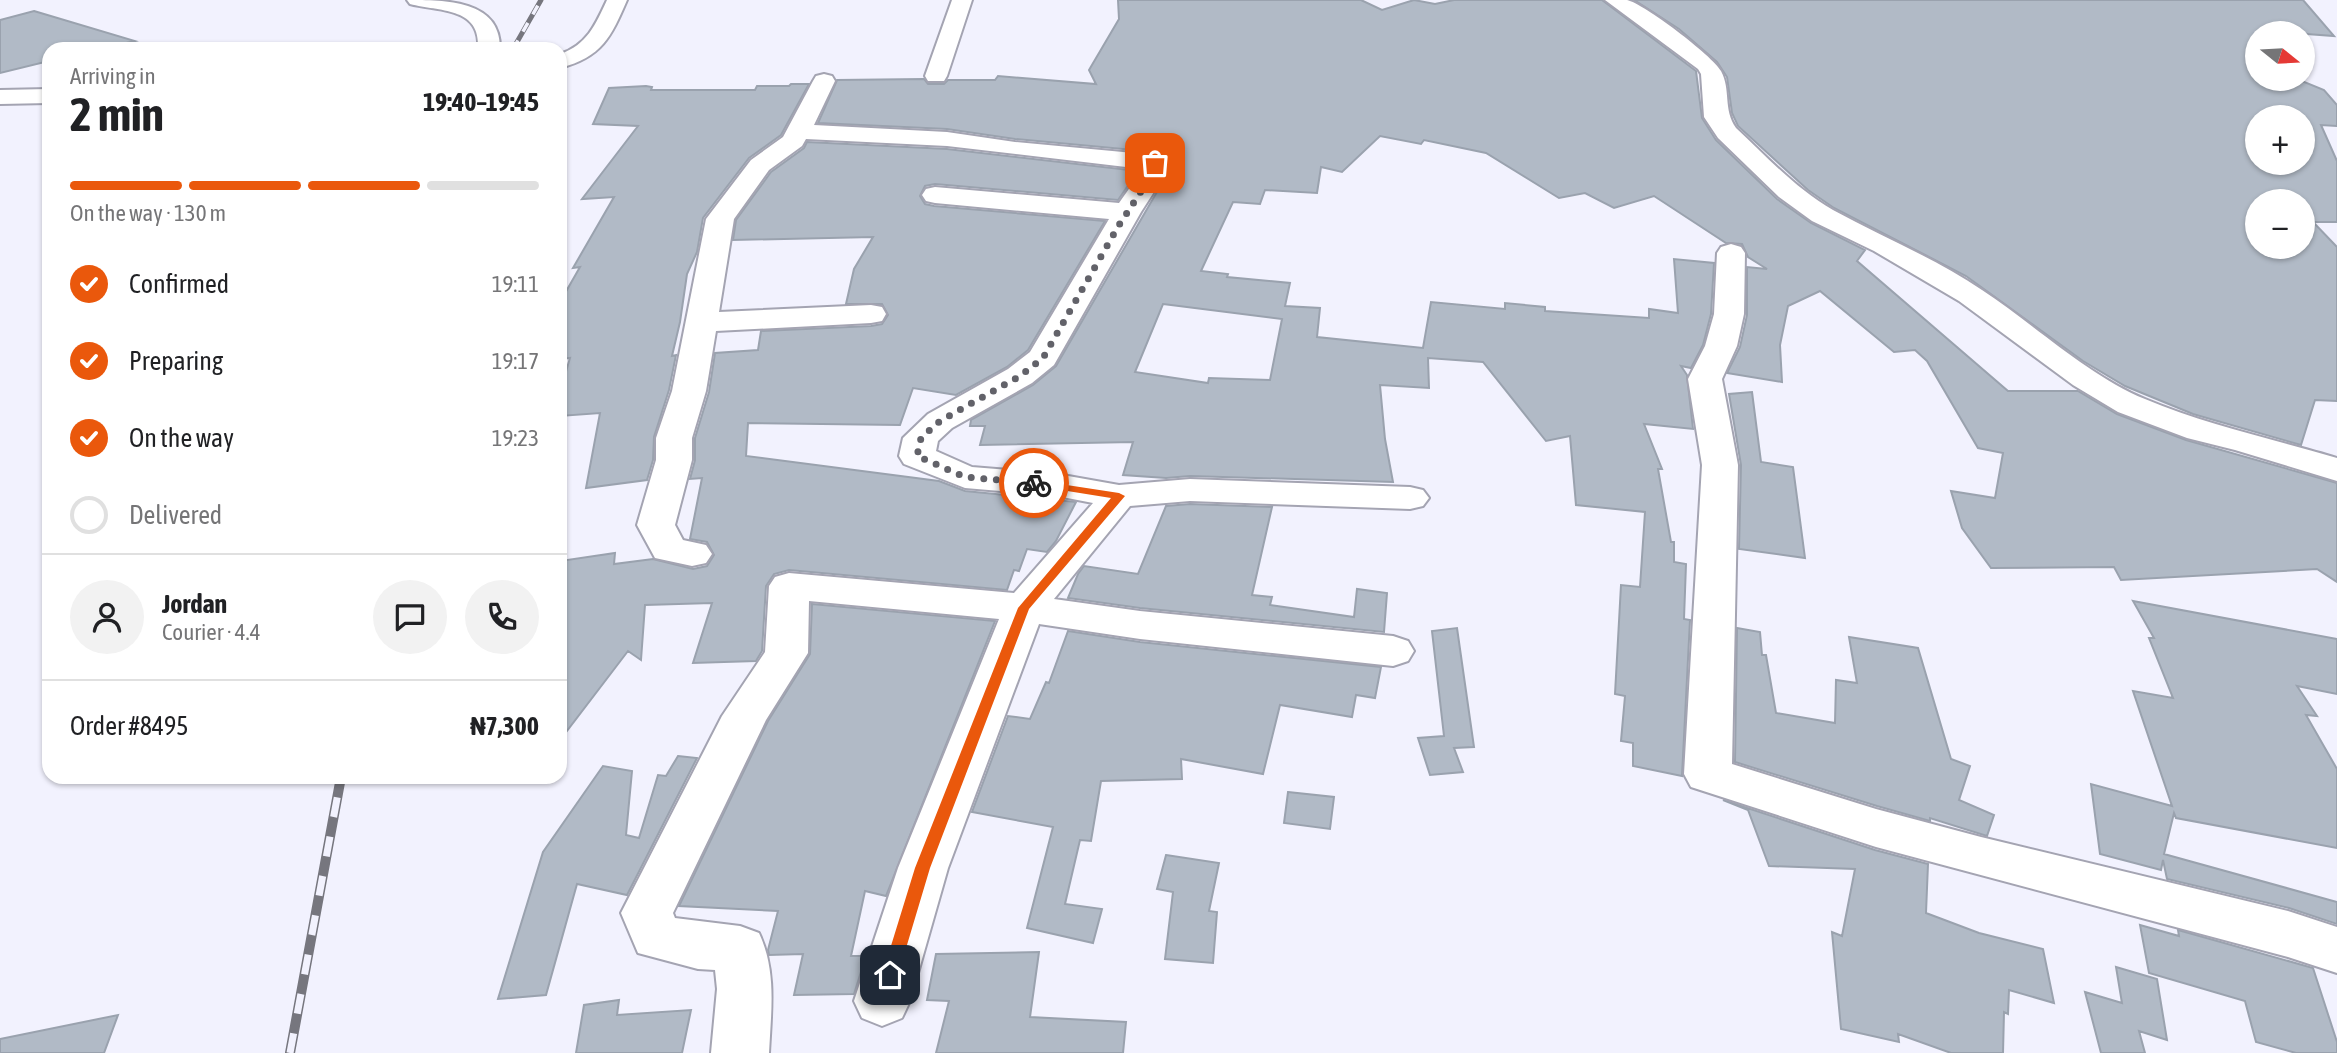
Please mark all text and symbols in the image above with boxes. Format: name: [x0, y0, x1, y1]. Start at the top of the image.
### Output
north arrow: [2245, 21, 2315, 91]
map controls: [2245, 21, 2315, 259]
text: Arriving in: [70, 63, 156, 89]
text: 19:40–19:45: [423, 87, 539, 117]
text: 2 min: [70, 88, 164, 141]
button: +: [2245, 105, 2315, 175]
pin: [1125, 133, 1185, 193]
icon: bag: [1136, 144, 1174, 182]
button: −: [2245, 189, 2315, 259]
text: On the way · 130 m: [70, 200, 226, 226]
icon: check: [70, 265, 108, 303]
text: Confirmed: [129, 269, 229, 299]
text: 19:11: [492, 271, 539, 297]
icon: check: [70, 342, 108, 380]
text: Preparing: [129, 346, 223, 376]
text: 19:17: [492, 348, 539, 374]
icon: check: [70, 419, 108, 457]
text: On the way: [129, 423, 234, 453]
text: 19:23: [492, 425, 539, 451]
courier: [999, 448, 1069, 518]
icon: bike: [1015, 464, 1053, 502]
text: Delivered: [129, 500, 222, 530]
button: person: [70, 580, 144, 654]
button: chat: [373, 580, 447, 654]
button: phone: [465, 580, 539, 654]
text: Jordan: [162, 589, 227, 619]
text: Courier · 4.4: [162, 619, 261, 645]
text: Order #8495: [70, 711, 189, 741]
text: ₦7,300: [470, 711, 539, 741]
pin: [860, 945, 920, 1005]
icon: home: [871, 956, 909, 994]

